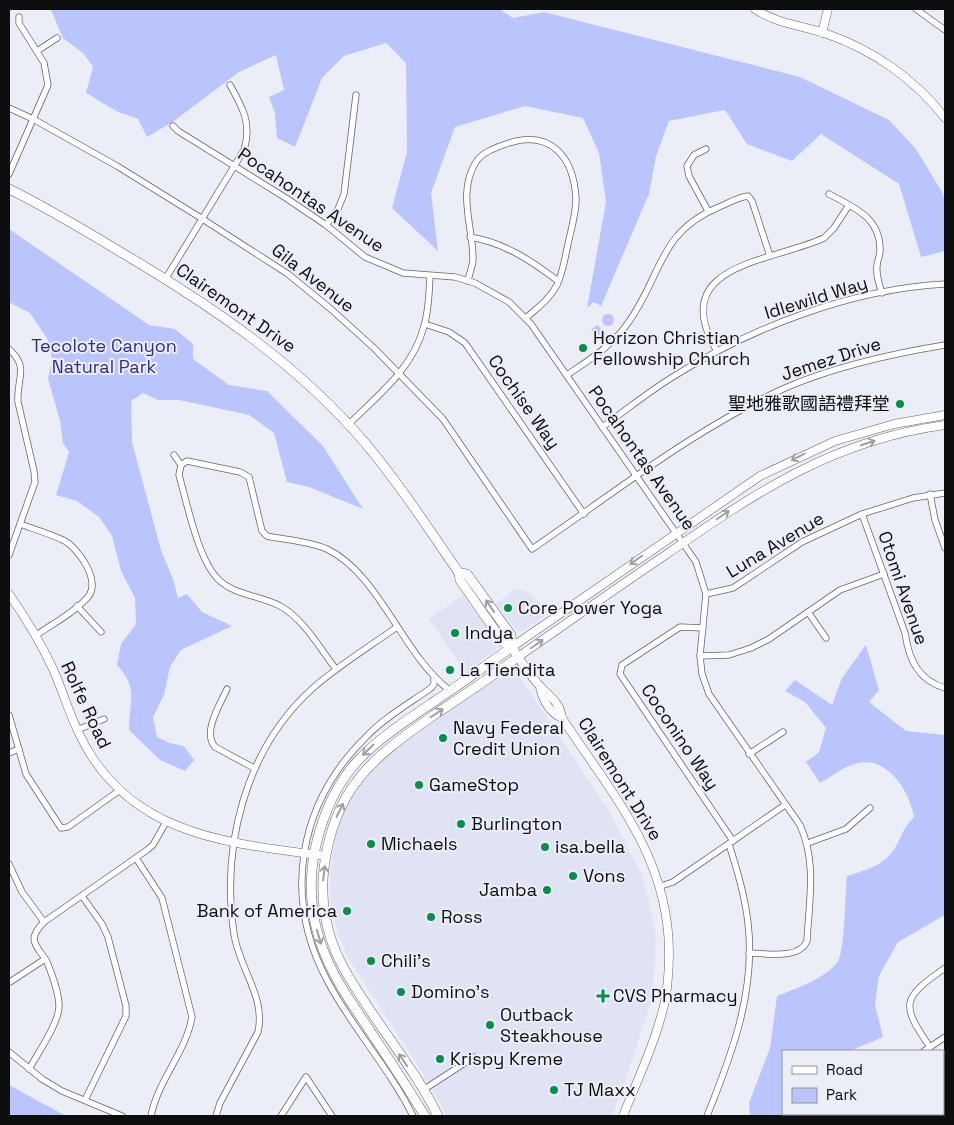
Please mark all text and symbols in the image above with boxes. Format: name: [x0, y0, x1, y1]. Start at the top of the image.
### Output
street label: Pocahontas Avenue: [234, 142, 389, 257]
street label: Gila Avenue: [267, 238, 359, 317]
street label: Clairemont Drive: [172, 258, 301, 358]
street label: Idlewild Way: [761, 271, 870, 324]
place label: Horizon Christian Fellowship Church: [593, 326, 750, 370]
street label: Jemez Drive: [778, 332, 884, 386]
park label: Tecolote Canyon Natural Park: [31, 334, 177, 378]
marker: Horizon Christian Fellowship Church: [577, 342, 589, 354]
street label: Cochise Way: [483, 350, 565, 453]
street label: Pocahontas Avenue: [584, 381, 701, 535]
place label: 聖地雅歌國語禮拜堂: [728, 392, 890, 415]
marker: 聖地雅歌國語禮拜堂: [894, 398, 906, 410]
one-way arrow: [859, 438, 875, 448]
one-way arrow: [791, 453, 806, 462]
street label: Luna Avenue: [722, 506, 828, 583]
one-way arrow: [716, 510, 730, 520]
street label: Otomi Avenue: [873, 528, 934, 648]
one-way arrow: [629, 555, 643, 565]
place label: Core Power Yoga: [518, 596, 662, 619]
one-way arrow: [485, 599, 495, 613]
marker: Core Power Yoga: [502, 602, 514, 614]
place label: Indya: [465, 621, 513, 644]
marker: Indya: [449, 627, 461, 639]
one-way arrow: [530, 639, 544, 649]
street label: Rolfe Road: [56, 657, 117, 752]
place label: La Tiendita: [460, 658, 555, 681]
marker: La Tiendita: [444, 664, 456, 676]
street label: Coconino Way: [636, 679, 724, 794]
one-way arrow: [430, 708, 444, 718]
street label: Clairemont Drive: [573, 713, 668, 845]
place label: Navy Federal Credit Union: [453, 716, 564, 760]
marker: Navy Federal Credit Union: [437, 732, 449, 744]
one-way arrow: [361, 744, 374, 756]
place label: GameStop: [429, 773, 519, 796]
marker: GameStop: [413, 779, 425, 791]
one-way arrow: [335, 802, 345, 817]
place label: Burlington: [471, 812, 562, 835]
marker: Burlington: [455, 818, 467, 830]
place label: Michaels: [381, 832, 457, 855]
place label: isa.bella: [555, 835, 625, 858]
marker: Michaels: [365, 838, 377, 850]
marker: isa.bella: [539, 841, 551, 853]
place label: Vons: [583, 864, 625, 887]
one-way arrow: [319, 865, 329, 881]
marker: Vons: [567, 870, 579, 882]
place label: Jamba: [479, 878, 537, 901]
marker: Jamba: [541, 884, 553, 896]
place label: Bank of America: [197, 899, 337, 922]
marker: Bank of America: [341, 905, 353, 917]
place label: Ross: [441, 905, 482, 928]
marker: Ross: [425, 911, 437, 923]
one-way arrow: [315, 929, 325, 945]
place label: Chili's: [381, 949, 431, 972]
marker: Chili's: [365, 955, 377, 967]
place label: Domino's: [411, 980, 489, 1003]
place label: CVS Pharmacy: [613, 984, 737, 1007]
marker: Domino's: [395, 986, 407, 998]
marker: CVS Pharmacy: [597, 990, 609, 1002]
place label: Outback Steakhouse: [500, 1003, 603, 1047]
marker: Outback Steakhouse: [484, 1019, 496, 1031]
place label: Krispy Kreme: [450, 1047, 563, 1070]
legend: [782, 1050, 944, 1115]
marker: Krispy Kreme: [434, 1053, 446, 1065]
one-way arrow: [398, 1054, 408, 1068]
text: Road: [826, 1060, 863, 1079]
place label: TJ Maxx: [564, 1078, 636, 1101]
marker: TJ Maxx: [548, 1084, 560, 1096]
text: Park: [826, 1085, 857, 1104]

